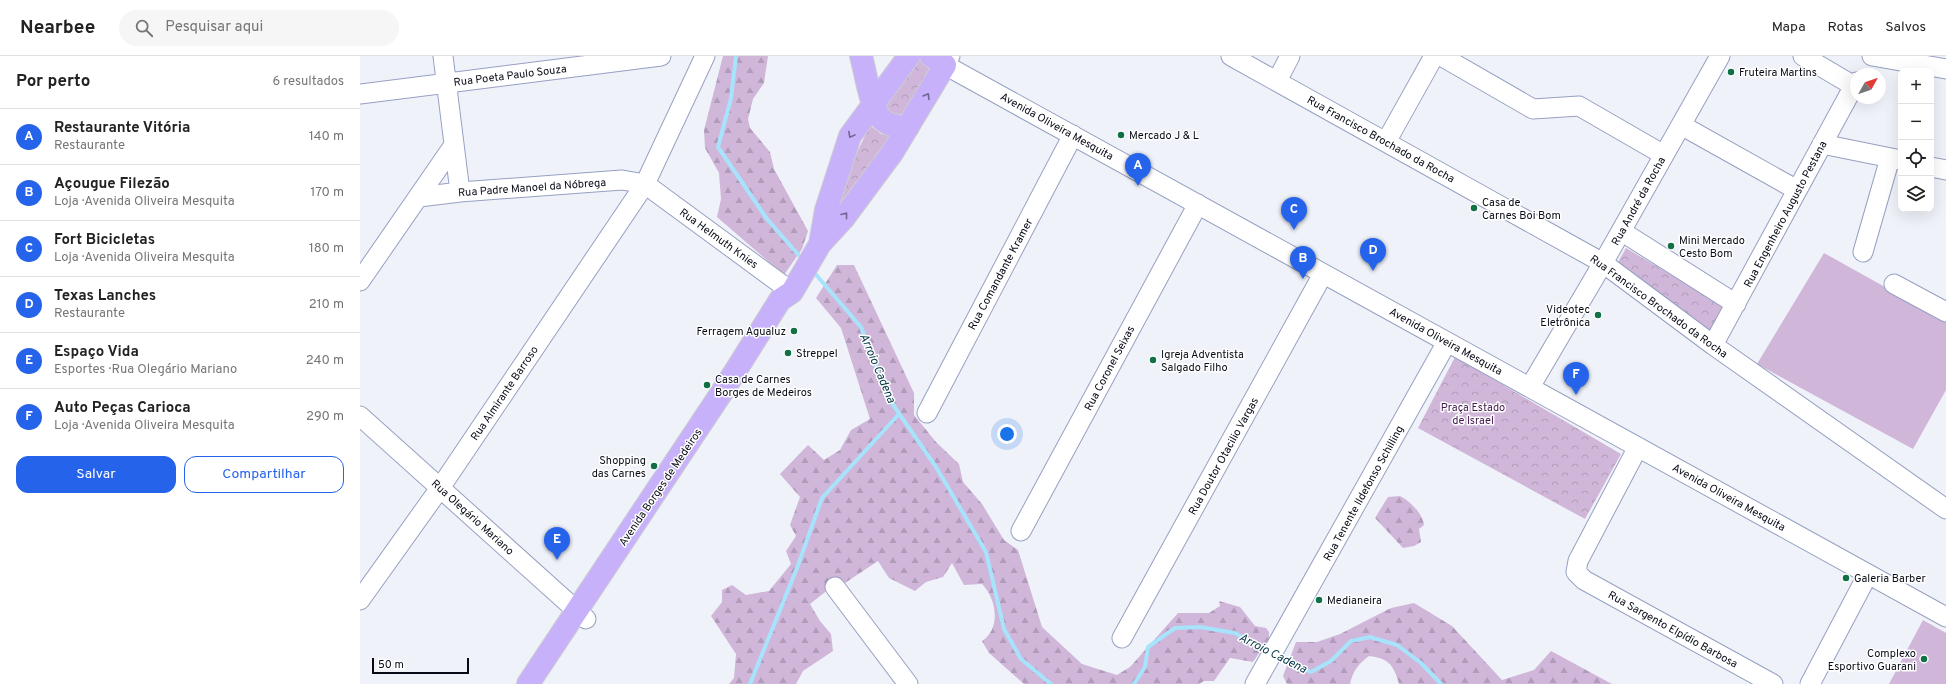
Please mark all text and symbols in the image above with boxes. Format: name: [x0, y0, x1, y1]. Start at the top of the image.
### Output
search box: [119, 10, 399, 46]
text: Nearbee: [20, 16, 95, 40]
icon: search: [133, 17, 155, 39]
text: Pesquisar aqui: [165, 18, 263, 37]
text: Mapa: [1772, 19, 1806, 36]
text: Rotas: [1828, 19, 1863, 36]
text: Salvos: [1885, 19, 1926, 36]
street label: Rua Poeta Paulo Souza: [453, 62, 568, 90]
place label: Fruteira Martins: [1739, 66, 1817, 80]
marker: Fruteira Martins: [1726, 67, 1736, 77]
north arrow: [1850, 68, 1886, 104]
map controls: [1898, 68, 1934, 212]
button: +: [1898, 68, 1934, 104]
text: Por perto: [16, 71, 90, 93]
text: 6 resultados: [273, 74, 344, 90]
street label: Avenida Oliveira Mesquita: [997, 90, 1116, 164]
one-way arrow: [922, 93, 929, 100]
street label: Rua Francisco Brochado da Rocha: [1304, 93, 1457, 187]
button: −: [1898, 104, 1934, 140]
text: Restaurante Vitória: [54, 119, 190, 138]
text: A: [24, 129, 34, 145]
text: 140 m: [309, 129, 344, 145]
place label: Mercado J & L: [1129, 129, 1199, 143]
marker: Mercado J & L: [1116, 130, 1126, 140]
one-way arrow: [849, 131, 856, 138]
text: Restaurante: [54, 138, 125, 154]
street label: Rua Engenheiro Augusto Pestana: [1741, 139, 1831, 290]
button: locate: [1898, 140, 1934, 176]
pin: A: [1125, 153, 1151, 186]
street label: Rua André da Rocha: [1609, 154, 1669, 248]
text: Açougue Filezão: [54, 175, 170, 194]
street label: Rua Padre Manoel da Nóbrega: [458, 176, 607, 200]
button: layers: [1898, 176, 1934, 212]
text: B: [25, 185, 33, 201]
text: 170 m: [310, 185, 344, 201]
text: Loja · Avenida Oliveira Mesquita: [54, 194, 235, 210]
place label: Casa de Carnes Boi Bom: [1482, 196, 1561, 223]
pin: C: [1281, 197, 1307, 230]
marker: Casa de Carnes Boi Bom: [1469, 203, 1479, 213]
street label: Rua Helmuth Knies: [676, 206, 760, 272]
one-way arrow: [841, 213, 848, 220]
street label: Rua Comandante Kramer: [965, 216, 1037, 333]
text: Fort Bicicletas: [54, 231, 155, 250]
place label: Mini Mercado Cesto Bom: [1679, 234, 1745, 261]
pin: D: [1360, 238, 1386, 271]
text: C: [25, 241, 33, 257]
text: 180 m: [309, 241, 344, 257]
marker: Mini Mercado Cesto Bom: [1666, 241, 1676, 251]
pin: B: [1290, 246, 1316, 279]
text: Loja · Avenida Oliveira Mesquita: [54, 250, 235, 266]
street label: Rua Francisco Brochado da Rocha: [1587, 252, 1730, 362]
text: Texas Lanches: [54, 287, 156, 306]
text: D: [24, 297, 34, 313]
text: 210 m: [309, 297, 344, 313]
place label: Videotec Eletrônica: [1540, 303, 1590, 330]
street label: Avenida Oliveira Mesquita: [1386, 305, 1505, 379]
text: Restaurante: [54, 306, 125, 322]
marker: Videotec Eletrônica: [1593, 310, 1603, 320]
street label: Rua Coronel Seixas: [1082, 324, 1138, 413]
place label: Ferragem Agualuz: [697, 325, 786, 339]
marker: Ferragem Agualuz: [789, 326, 799, 336]
water label: Arroio Cadena: [855, 331, 899, 406]
text: Espaço Vida: [54, 343, 139, 362]
street label: Rua Almirante Barroso: [468, 344, 542, 444]
place label: Streppel: [796, 347, 838, 361]
marker: Streppel: [783, 348, 793, 358]
place label: Igreja Adventista Salgado Filho: [1161, 348, 1244, 375]
text: E: [25, 353, 33, 369]
text: 240 m: [306, 353, 344, 369]
marker: Igreja Adventista Salgado Filho: [1148, 355, 1158, 365]
text: Esportes · Rua Olegário Mariano: [54, 362, 237, 378]
pin: F: [1563, 362, 1589, 395]
place label: Casa de Carnes Borges de Medeiros: [715, 373, 812, 400]
marker: Casa de Carnes Borges de Medeiros: [702, 380, 712, 390]
street label: Rua Doutor Otacilio Vargas: [1186, 395, 1262, 518]
text: Auto Peças Carioca: [54, 399, 191, 418]
park label: Praça Estado de Israel: [1441, 401, 1505, 428]
text: F: [25, 409, 33, 425]
text: 290 m: [306, 409, 344, 425]
text: Loja · Avenida Oliveira Mesquita: [54, 418, 235, 434]
street label: Rua Tenente Ildefonso Schilling: [1321, 423, 1407, 564]
your location: [997, 424, 1017, 444]
street label: Avenida Borges de Medeiros: [616, 426, 705, 549]
place label: Shopping das Carnes: [592, 454, 646, 481]
button: Salvar: [16, 456, 176, 493]
button: Compartilhar: [184, 456, 344, 493]
marker: Shopping das Carnes: [649, 461, 659, 471]
street label: Avenida Oliveira Mesquita: [1669, 461, 1788, 535]
street label: Rua Olegário Mariano: [428, 477, 517, 559]
pin: E: [544, 527, 570, 560]
place label: Galeria Barber: [1854, 572, 1927, 586]
marker: Galeria Barber: [1841, 573, 1851, 583]
street label: Rua Sargento Elpídio Barbosa: [1605, 588, 1740, 672]
place label: Medianeira: [1327, 594, 1382, 608]
marker: Medianeira: [1314, 595, 1324, 605]
water label: Arroio Cadena: [1236, 630, 1310, 678]
place label: Complexo Esportivo Guarani: [1828, 647, 1916, 674]
marker: Complexo Esportivo Guarani: [1919, 654, 1929, 664]
scale bar: [372, 656, 469, 675]
text: 50 m: [378, 658, 404, 672]

